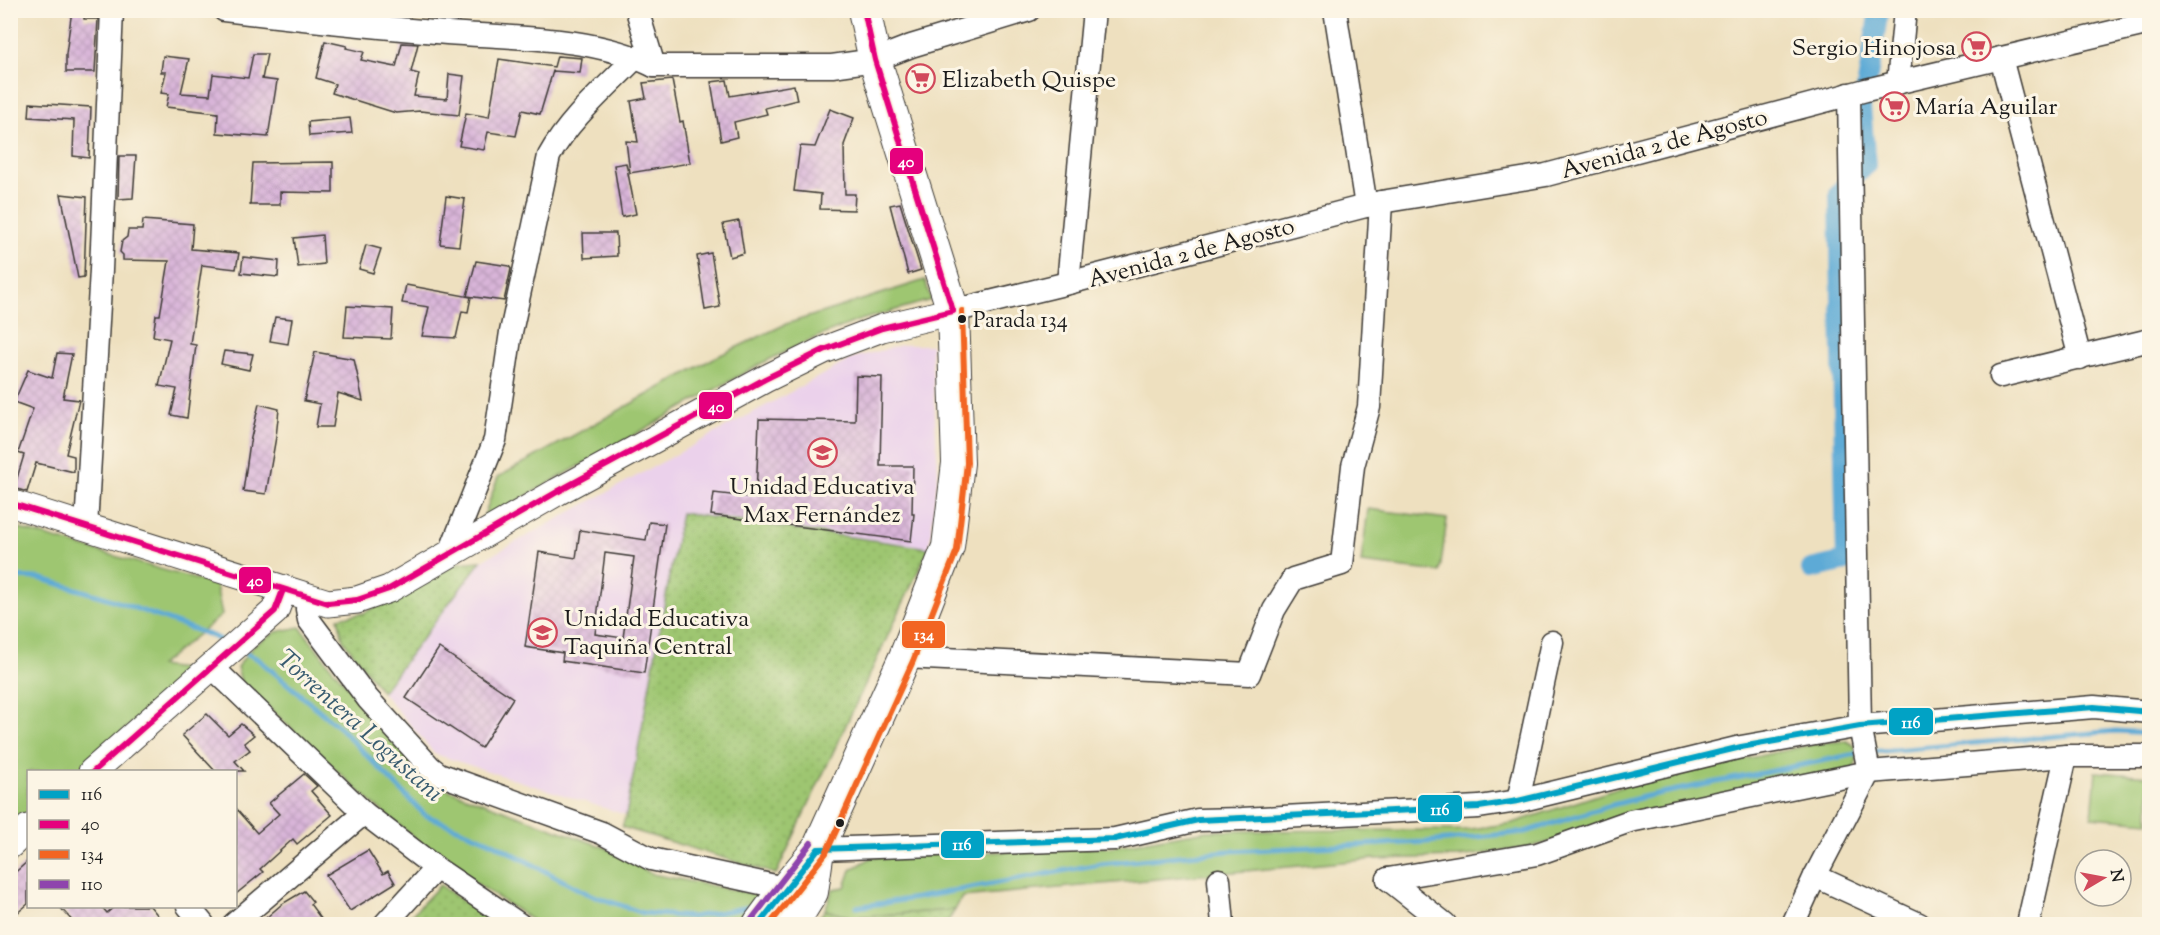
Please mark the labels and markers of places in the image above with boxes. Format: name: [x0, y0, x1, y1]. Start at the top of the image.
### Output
supermarket icon: Sergio Hinojosa: [1961, 31, 1993, 63]
place label: Sergio Hinojosa: [1792, 32, 1956, 66]
supermarket icon: Elizabeth Quispe: [905, 63, 937, 95]
place label: Elizabeth Quispe: [942, 64, 1116, 98]
supermarket icon: María Aguilar: [1878, 90, 1910, 122]
place label: María Aguilar: [1915, 91, 2058, 125]
place label: Parada 134: [973, 306, 1068, 338]
marker: Parada 134: [956, 313, 968, 325]
school or university icon: Unidad Educativa Max Fernández: [806, 437, 838, 469]
place label: Unidad Educativa Max Fernández: [729, 471, 915, 533]
place label: Unidad Educativa Taquiña Central: [564, 603, 749, 665]
school or university icon: Unidad Educativa Taquiña Central: [527, 616, 559, 648]
unlabelled marker: [834, 817, 846, 829]

